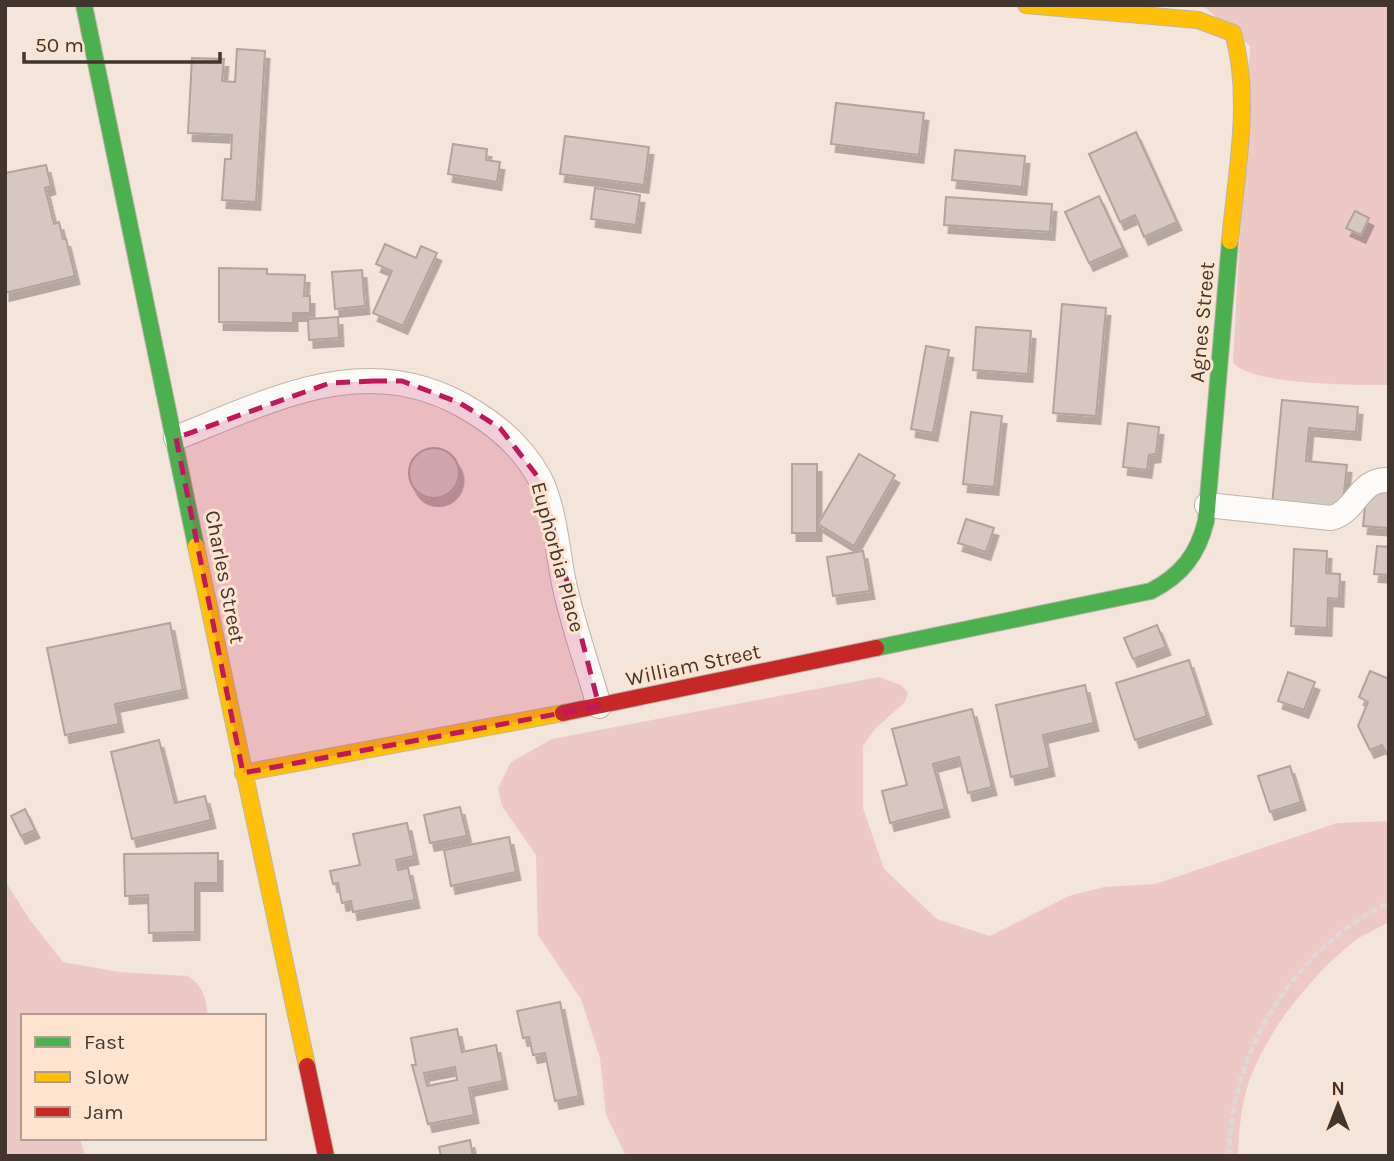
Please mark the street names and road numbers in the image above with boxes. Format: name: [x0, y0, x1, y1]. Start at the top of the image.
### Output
street label: Agnes Street: [1185, 261, 1219, 383]
street label: Euphorbia Place: [526, 479, 590, 635]
street label: Charles Street: [200, 508, 250, 646]
street label: William Street: [624, 639, 763, 691]

